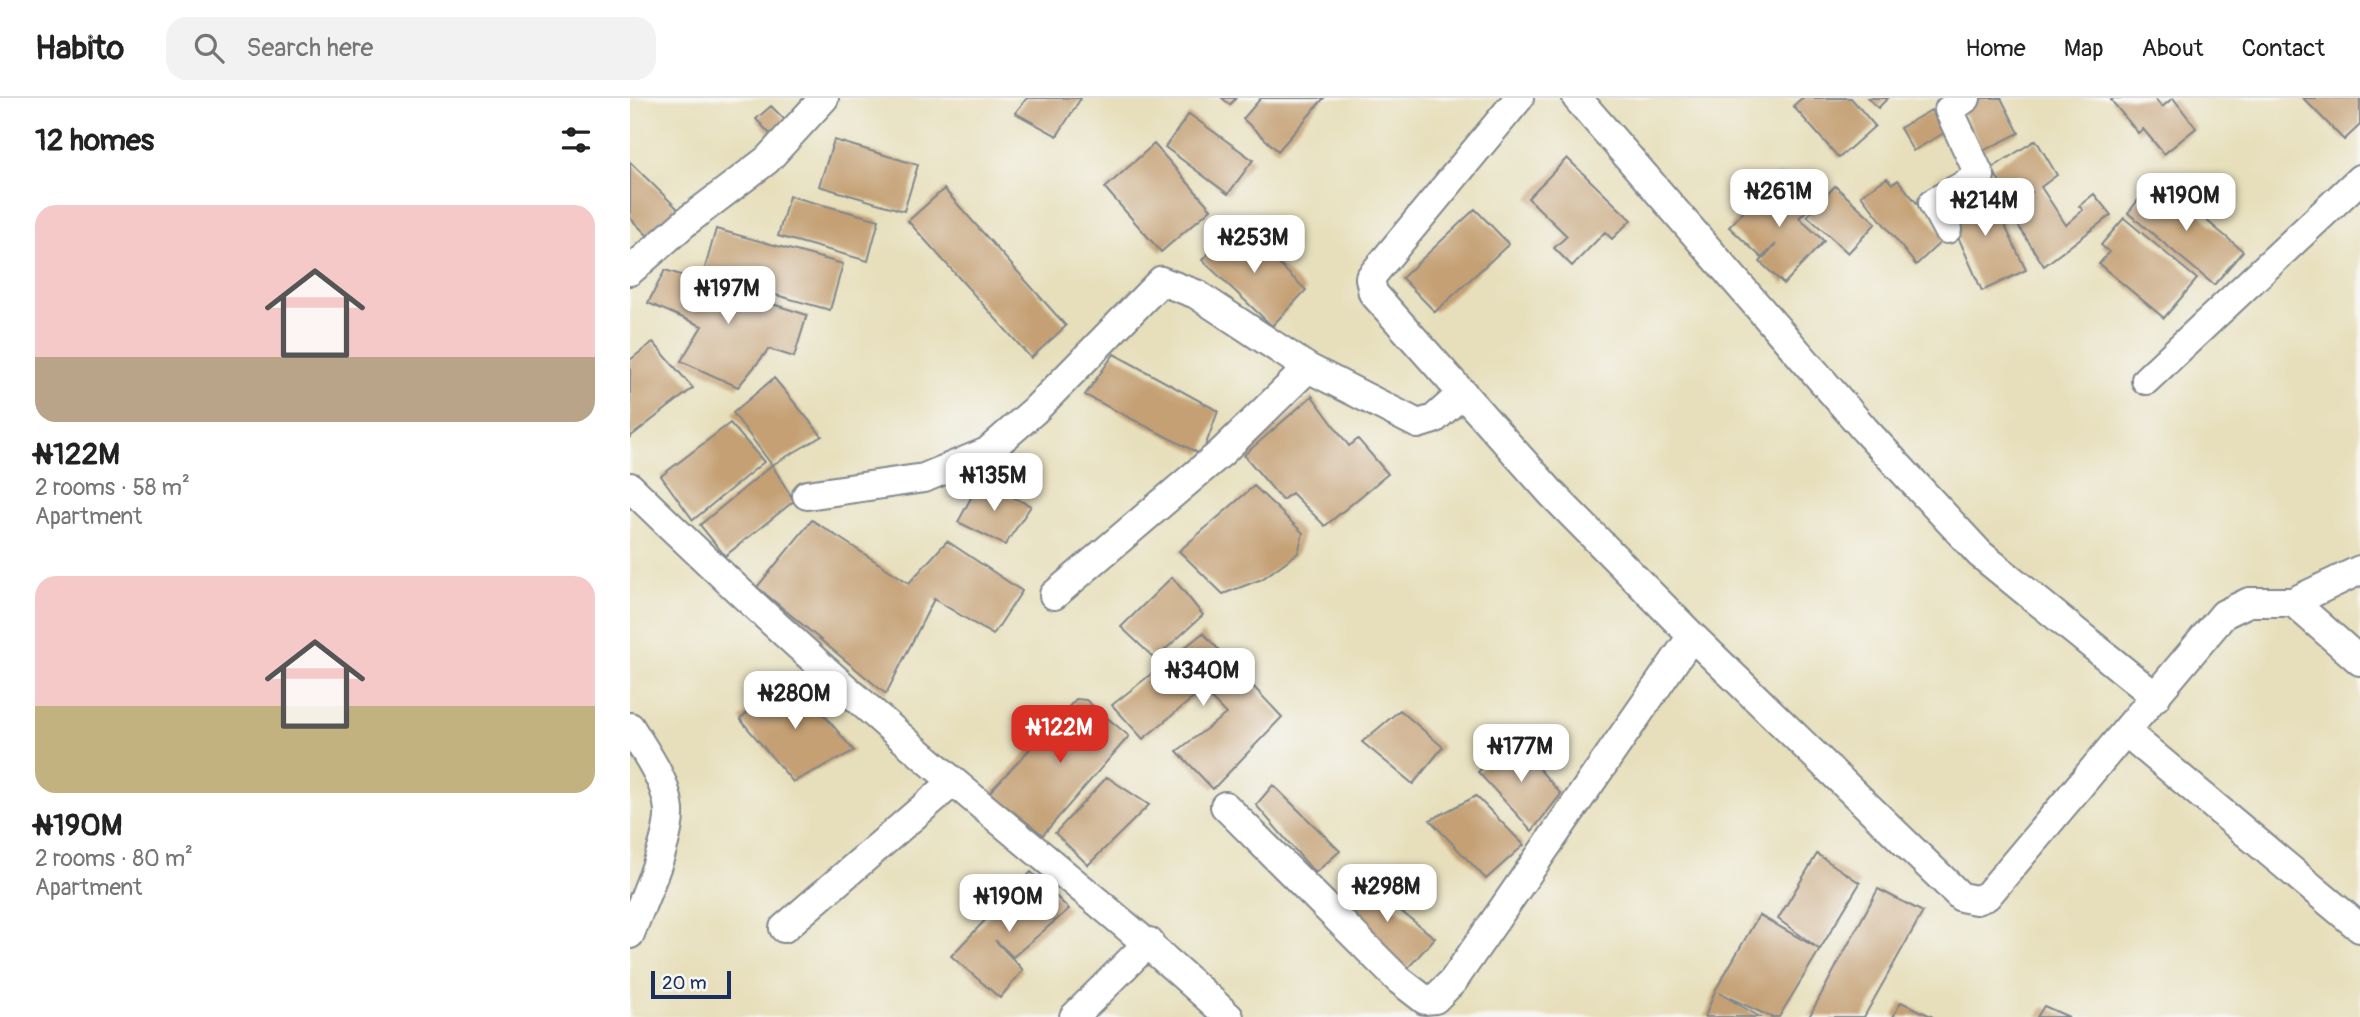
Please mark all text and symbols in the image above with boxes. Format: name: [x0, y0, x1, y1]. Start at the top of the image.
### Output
search box: [166, 17, 656, 80]
text: Habito: [35, 28, 124, 69]
icon: search: [190, 29, 228, 67]
text: Search here: [246, 32, 373, 64]
text: Home: [1965, 34, 2026, 63]
text: Map: [2064, 34, 2104, 63]
text: About: [2142, 34, 2204, 63]
text: Contact: [2242, 34, 2325, 63]
icon: filters: [557, 121, 595, 159]
text: 12 homes: [35, 122, 154, 159]
pin: ₦261M: [1730, 170, 1828, 229]
pin: ₦190M: [2137, 174, 2235, 233]
text: ₦261M: [1746, 177, 1812, 206]
pin: ₦214M: [1936, 178, 2034, 238]
text: ₦190M: [2153, 181, 2219, 210]
text: ₦214M: [1952, 186, 2018, 215]
pin: ₦253M: [1205, 216, 1303, 275]
text: ₦253M: [1220, 223, 1288, 252]
icon: home: [252, 250, 378, 376]
pin: ₦197M: [679, 266, 777, 326]
text: ₦197M: [696, 274, 760, 303]
text: ₦122M: [35, 436, 120, 473]
pin: ₦135M: [945, 454, 1043, 513]
text: ₦135M: [962, 461, 1026, 490]
text: 2 rooms · 58 m²: [35, 473, 190, 502]
text: Apartment: [35, 502, 142, 531]
icon: home: [252, 621, 378, 747]
pin: ₦340M: [1154, 648, 1252, 708]
text: ₦340M: [1167, 656, 1239, 685]
pin: ₦280M: [746, 672, 844, 731]
text: ₦280M: [760, 679, 830, 708]
pin: ₦122M: [1011, 706, 1109, 765]
text: ₦122M: [1027, 713, 1093, 742]
pin: ₦177M: [1472, 724, 1570, 784]
text: ₦177M: [1489, 732, 1553, 761]
text: ₦190M: [35, 807, 122, 844]
text: 2 rooms · 80 m²: [35, 844, 193, 873]
pin: ₦298M: [1338, 864, 1436, 924]
text: ₦298M: [1354, 872, 1420, 901]
text: Apartment: [35, 873, 142, 902]
pin: ₦190M: [960, 874, 1058, 934]
text: ₦190M: [976, 882, 1042, 911]
scale bar: [651, 968, 732, 1000]
text: 20 m: [662, 971, 707, 995]

